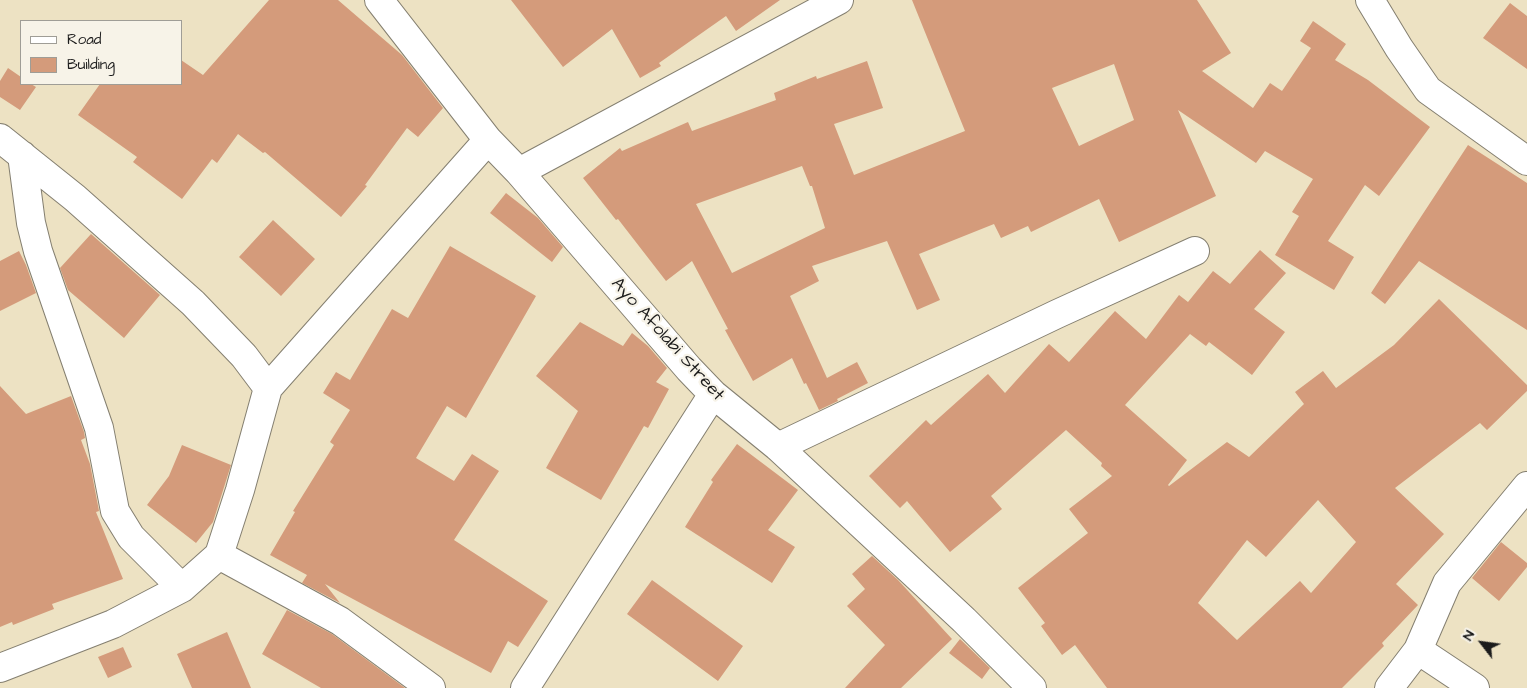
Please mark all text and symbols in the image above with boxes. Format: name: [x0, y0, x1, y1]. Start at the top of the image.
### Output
legend: [20, 20, 182, 85]
text: Road: [67, 29, 101, 50]
text: Building: [67, 54, 115, 75]
street label: Ayo Afolabi Street: [606, 274, 728, 406]
north arrow: [1457, 618, 1507, 668]
text: N: [1458, 627, 1480, 644]

